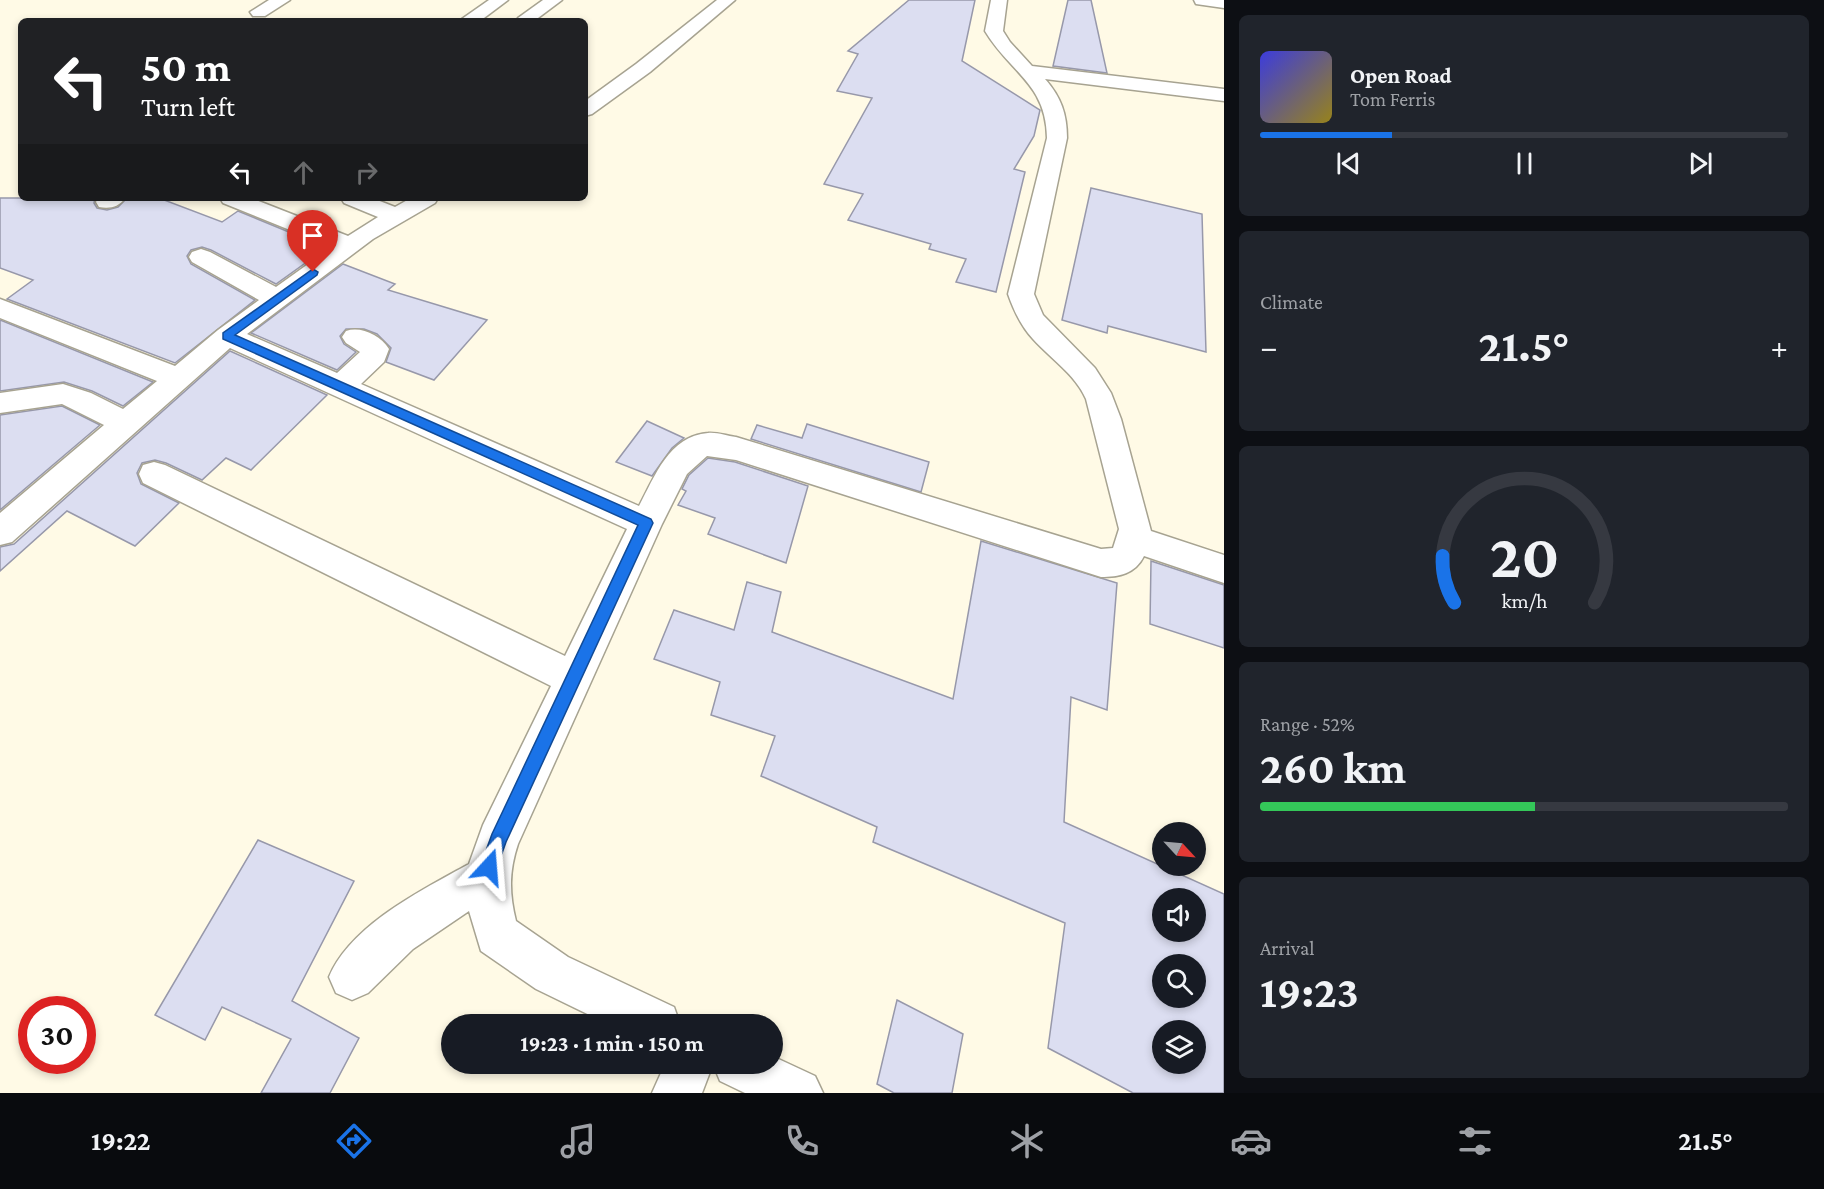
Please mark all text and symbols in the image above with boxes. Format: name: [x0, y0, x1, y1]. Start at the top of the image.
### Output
icon: left: [42, 42, 120, 120]
text: 50 m: [141, 43, 231, 90]
text: Open Road: [1350, 63, 1452, 88]
text: Tom Ferris: [1350, 88, 1435, 110]
text: Turn left: [141, 92, 235, 122]
icon: previous: [1332, 147, 1365, 180]
icon: pause: [1508, 147, 1541, 180]
icon: next: [1684, 147, 1717, 180]
icon: left: [224, 156, 257, 189]
icon: ahead: [287, 156, 320, 189]
icon: right: [350, 156, 383, 189]
pin: [287, 210, 338, 272]
icon: arrive: [296, 219, 329, 252]
text: Climate: [1260, 291, 1323, 313]
text: 21.5°: [1479, 321, 1569, 371]
text: −: [1260, 328, 1277, 365]
text: +: [1771, 328, 1788, 365]
text: 20: [1489, 522, 1559, 591]
text: km/h: [1501, 590, 1548, 614]
text: Range · 52%: [1260, 713, 1355, 735]
text: 260 km: [1260, 743, 1406, 793]
north arrow: [1152, 822, 1206, 876]
map controls: [1152, 822, 1206, 1074]
position arrow: [457, 835, 521, 899]
button: sound: [1152, 888, 1206, 942]
text: Arrival: [1260, 937, 1314, 959]
button: search: [1152, 954, 1206, 1008]
text: 19:23: [1260, 967, 1359, 1017]
speed limit sign: 30: [18, 996, 96, 1074]
button: layers: [1152, 1020, 1206, 1074]
text: 19:23 · 1 min · 150 m: [520, 1031, 704, 1056]
icon: directions: [333, 1120, 375, 1162]
icon: music: [557, 1120, 599, 1162]
icon: phone: [781, 1120, 823, 1162]
icon: climate: [1006, 1120, 1048, 1162]
icon: car: [1230, 1120, 1272, 1162]
icon: filters: [1454, 1120, 1496, 1162]
text: 19:22: [91, 1126, 151, 1156]
text: 21.5°: [1678, 1126, 1733, 1156]

